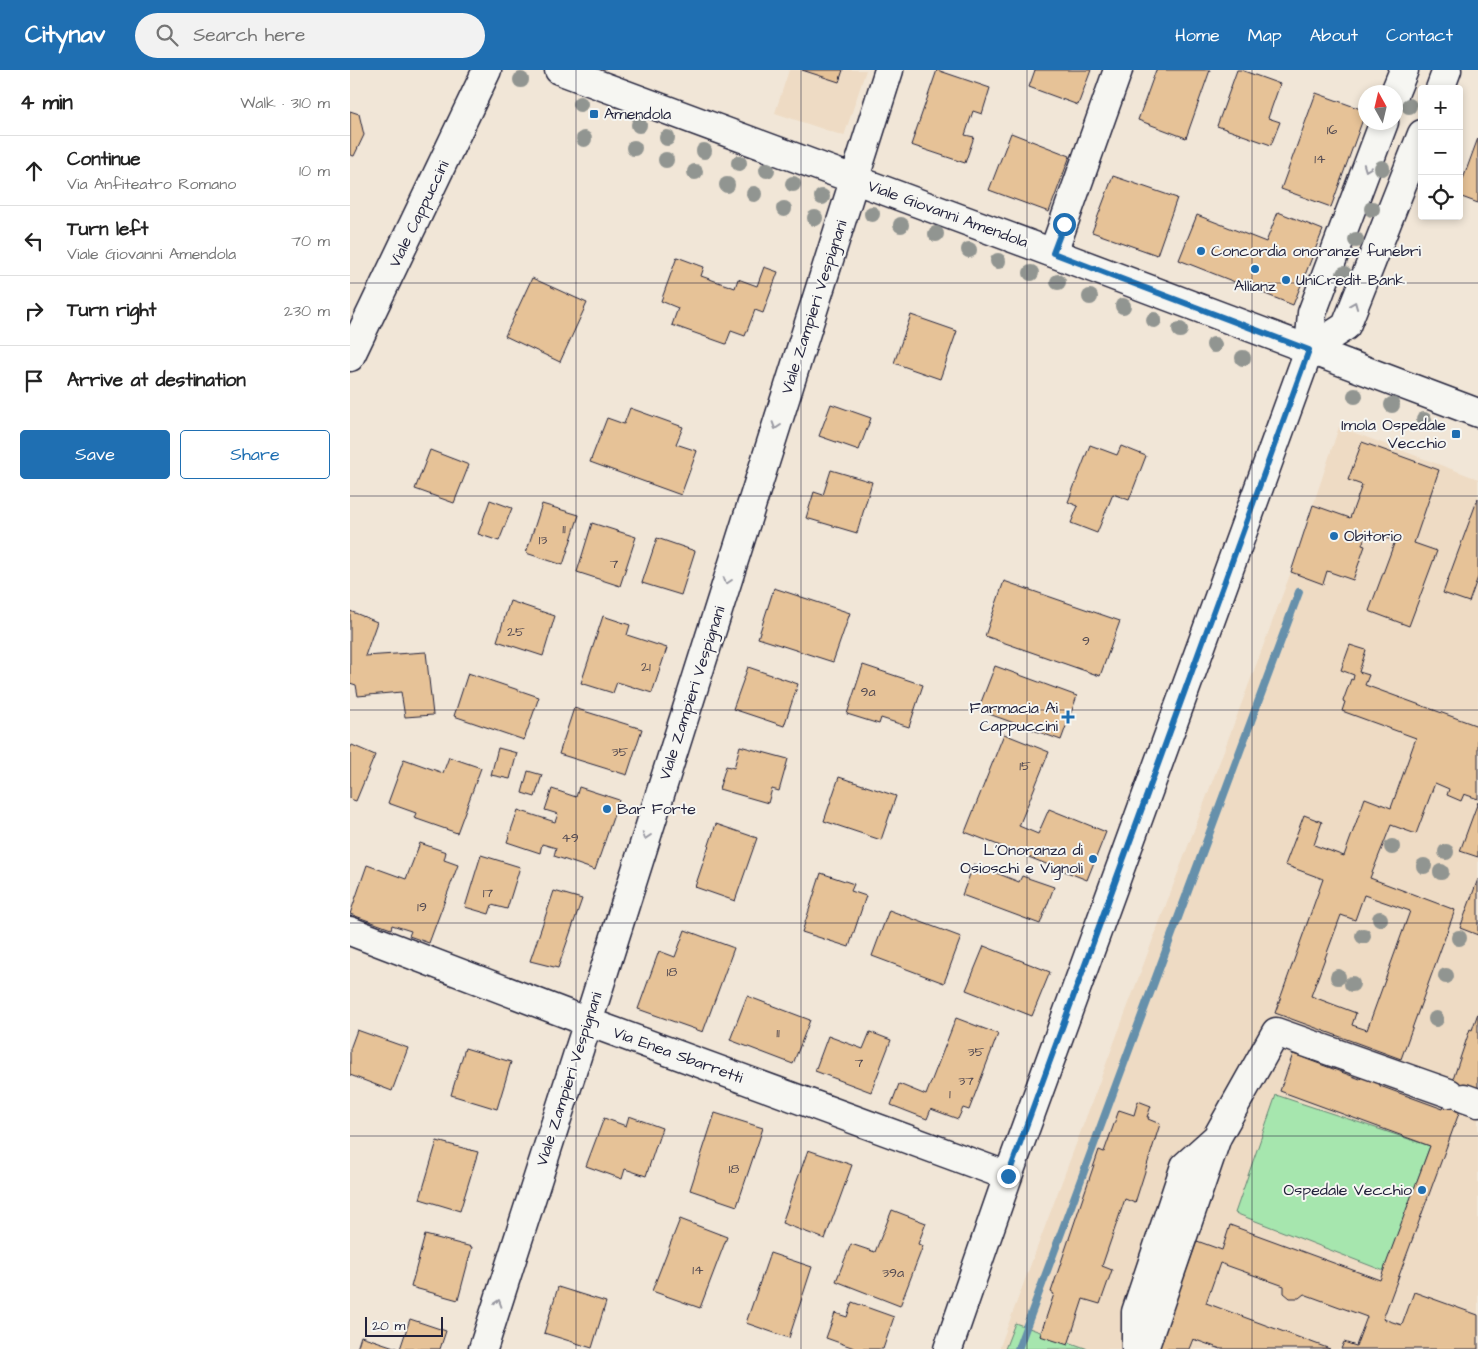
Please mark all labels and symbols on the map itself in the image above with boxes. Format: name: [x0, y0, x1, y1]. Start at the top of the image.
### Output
north arrow: [1358, 85, 1403, 130]
place label: Amendola: [604, 103, 671, 125]
marker: Amendola: [588, 108, 600, 120]
house number: 16: [1327, 120, 1338, 140]
house number: 14: [1314, 149, 1326, 169]
street label: Viale Cappuccini: [384, 156, 455, 271]
one-way arrow: [1363, 163, 1373, 172]
street label: Viale Giovanni Amendola: [865, 175, 1031, 253]
route start: [1053, 213, 1076, 236]
street label: Viale Zampieri Vespignani: [775, 217, 854, 397]
place label: Concordia onoranze funebri: [1211, 240, 1422, 262]
marker: Concordia onoranze funebri: [1195, 245, 1207, 257]
marker: Allianz: [1249, 263, 1261, 275]
place label: UniCredit Bank: [1296, 269, 1405, 291]
marker: UniCredit Bank: [1280, 274, 1292, 286]
place label: Allianz: [1234, 275, 1276, 297]
one-way arrow: [1349, 302, 1359, 310]
place label: Imola Ospedale Vecchio: [1341, 414, 1446, 454]
one-way arrow: [772, 421, 782, 429]
marker: Imola Ospedale Vecchio: [1450, 428, 1462, 440]
house number: 11: [562, 519, 566, 539]
place label: Obitorio: [1344, 525, 1402, 547]
house number: 13: [539, 530, 547, 550]
marker: Obitorio: [1328, 530, 1340, 542]
house number: 7: [610, 554, 619, 574]
one-way arrow: [723, 576, 733, 584]
street label: Viale Zampieri Vespignani: [653, 603, 732, 783]
house number: 25: [507, 622, 525, 642]
house number: 9: [1082, 631, 1090, 651]
house number: 21: [641, 657, 651, 677]
house number: 9a: [860, 682, 876, 702]
place label: Farmacia Ai Cappuccini: [970, 697, 1059, 737]
marker: Farmacia Ai Cappuccini: [1062, 711, 1074, 723]
house number: 35: [611, 742, 629, 762]
house number: 15: [1019, 756, 1031, 776]
place label: Bar Forte: [617, 798, 696, 820]
marker: Bar Forte: [601, 803, 613, 815]
house number: 49: [561, 828, 579, 848]
one-way arrow: [642, 831, 652, 839]
place label: L'Onoranza di Osioschi e Vignoli: [960, 839, 1084, 880]
marker: L'Onoranza di Osioschi e Vignoli: [1087, 853, 1099, 865]
house number: 17: [483, 883, 494, 903]
house number: 19: [417, 897, 427, 917]
house number: 18: [667, 962, 677, 982]
street label: Viale Zampieri Vespignani: [530, 989, 609, 1169]
street label: Via Enea Sbarretti: [610, 1021, 747, 1089]
house number: 11: [776, 1023, 780, 1043]
house number: 35: [967, 1042, 985, 1062]
house number: 7: [855, 1053, 864, 1073]
house number: 37: [958, 1071, 974, 1091]
house number: 1: [949, 1084, 951, 1104]
house number: 18: [729, 1159, 739, 1179]
route end: [997, 1165, 1020, 1188]
place label: Ospedale Vecchio: [1283, 1179, 1412, 1201]
marker: Ospedale Vecchio: [1416, 1184, 1428, 1196]
house number: 14: [692, 1260, 704, 1280]
house number: 39a: [882, 1263, 904, 1283]
one-way arrow: [492, 1299, 502, 1307]
scale bar: [365, 1314, 442, 1337]

